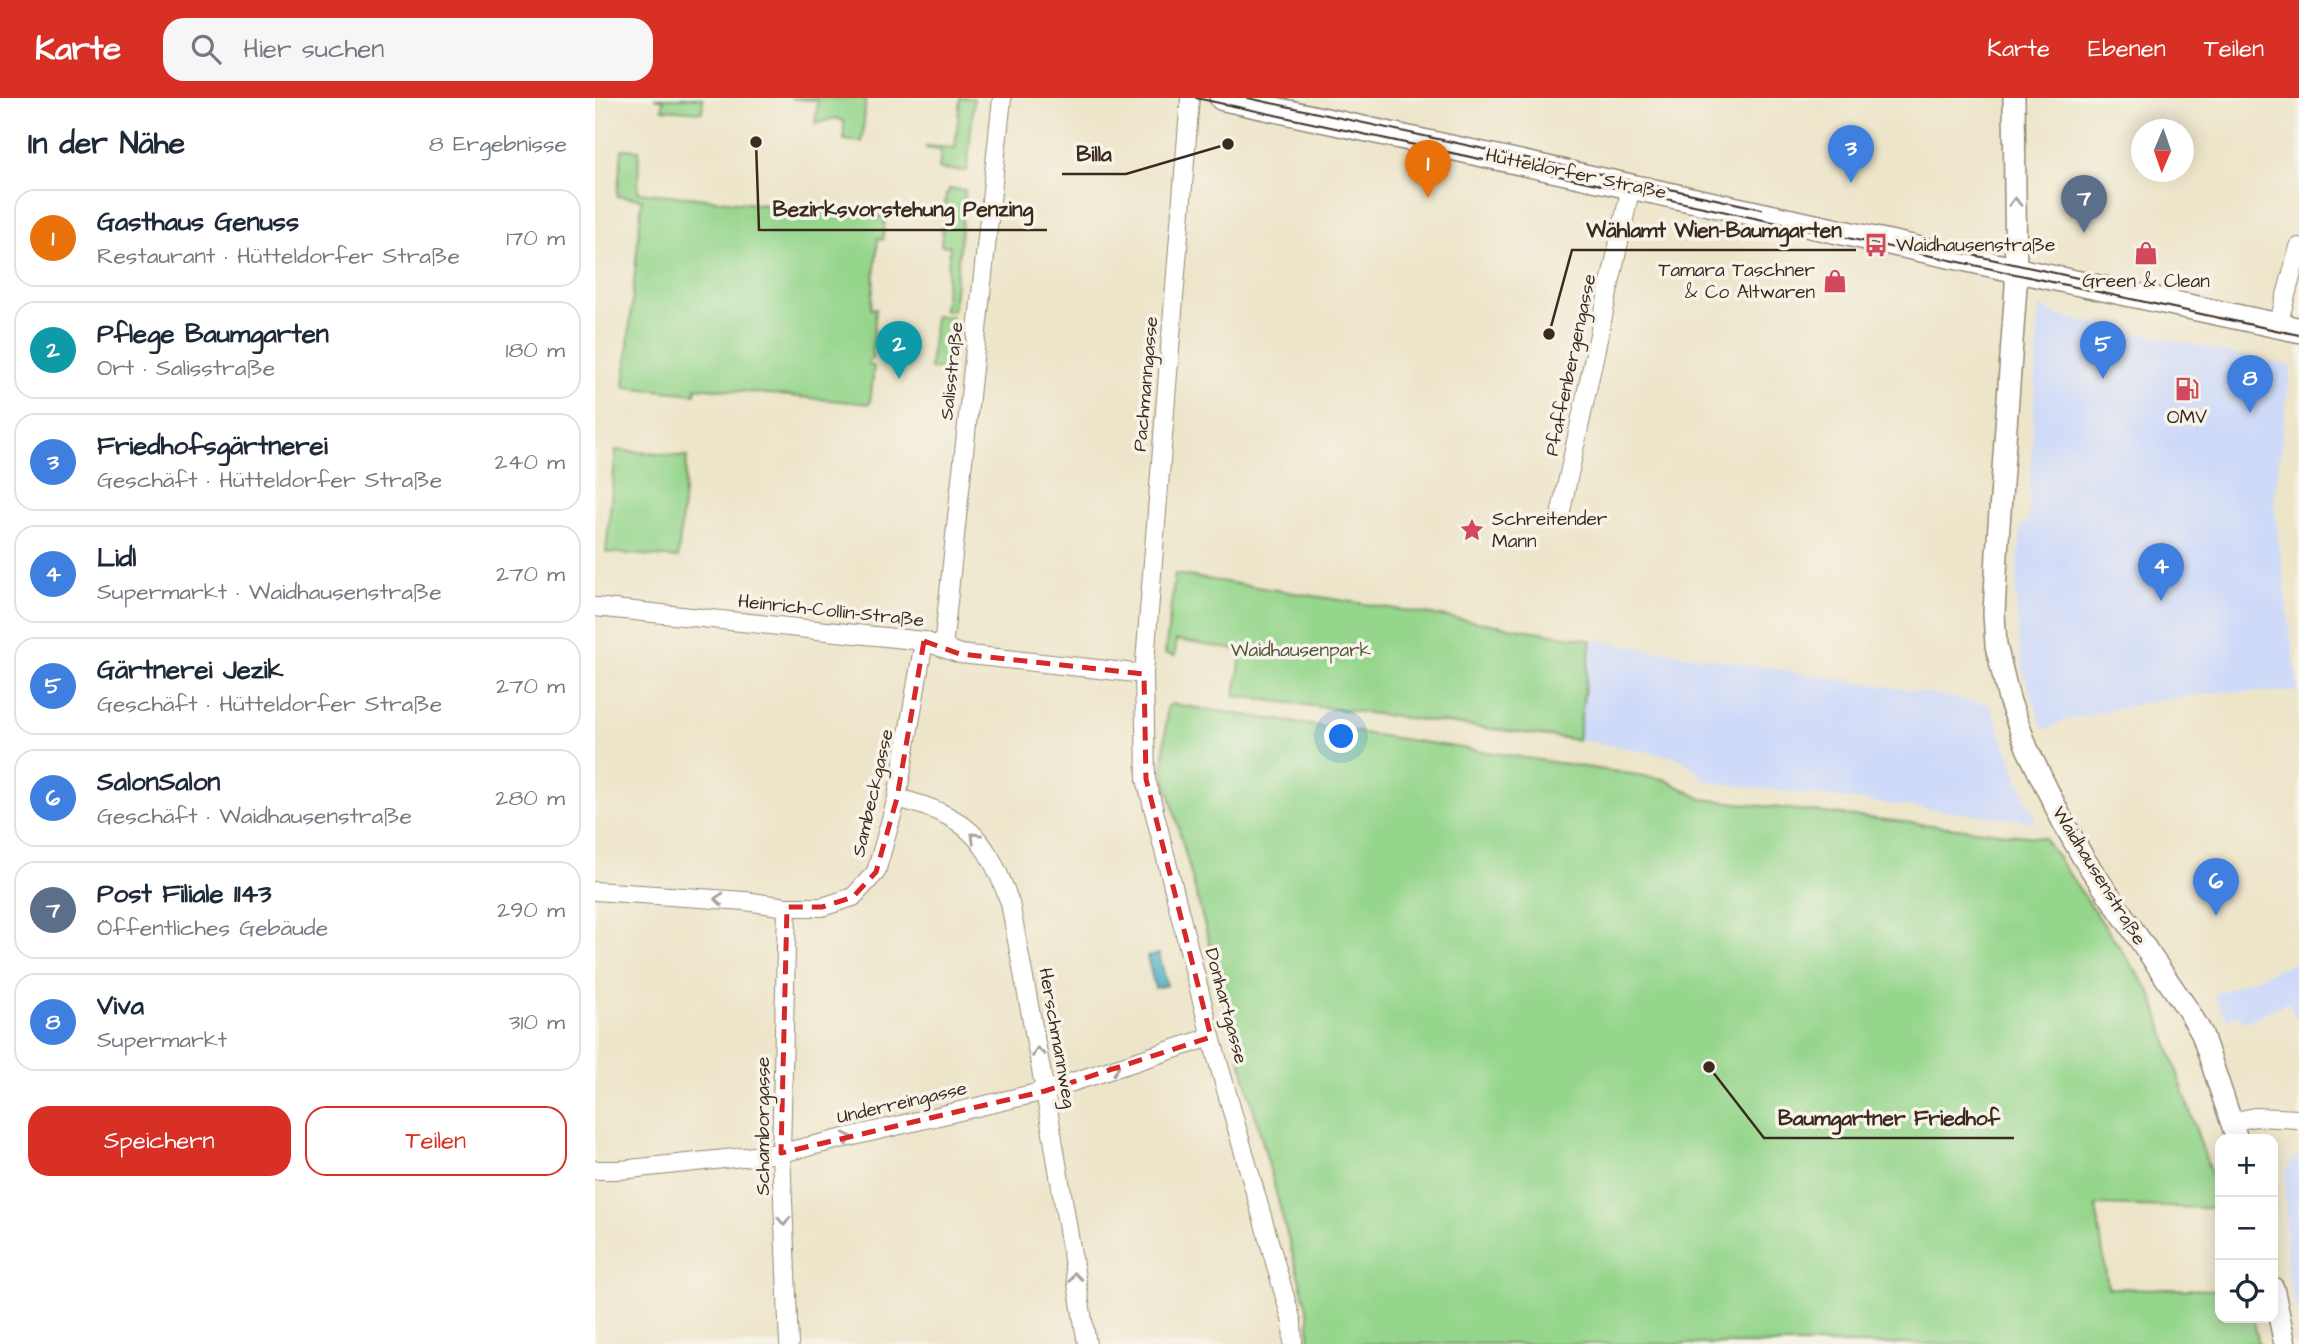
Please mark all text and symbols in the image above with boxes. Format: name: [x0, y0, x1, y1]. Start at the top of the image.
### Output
search box: [163, 18, 653, 81]
text: Karte: [35, 26, 121, 72]
icon: search: [187, 30, 225, 68]
text: Hier suchen: [243, 31, 384, 67]
text: Karte: [1987, 32, 2050, 66]
text: Ebenen: [2088, 32, 2166, 66]
text: Teilen: [2204, 32, 2264, 66]
north arrow: [2131, 119, 2194, 182]
text: In der Nähe: [28, 123, 185, 165]
pin: 3: [1828, 125, 1874, 183]
text: 8 Ergebnisse: [429, 128, 567, 160]
callout: Billa: [1062, 132, 1126, 174]
text: Billa: [1076, 140, 1112, 169]
pin: 1: [1405, 140, 1451, 198]
street label: Hütteldorfer Straße: [1483, 142, 1669, 206]
pin: 7: [2061, 175, 2107, 233]
callout: Bezirksvorstehung Penzing: [759, 188, 1047, 230]
text: Bezirksvorstehung Penzing: [773, 195, 1033, 226]
one-way arrow: [2007, 196, 2023, 207]
text: Gasthaus Genuss: [97, 204, 299, 240]
callout: Wählamt Wien-Baumgarten: [1572, 208, 1856, 250]
text: Wählamt Wien-Baumgarten: [1585, 216, 1842, 247]
text: 1: [52, 222, 54, 254]
text: 170 m: [506, 222, 565, 254]
bus stop icon: Waidhausenstraße: [1862, 231, 1890, 259]
place label: Waidhausenstraße: [1896, 232, 2055, 259]
shop icon: Green & Clean: [2132, 239, 2160, 267]
text: Restaurant · Hütteldorfer Straße: [97, 240, 460, 272]
place label: Tamara Taschner & Co Altwaren: [1659, 257, 1816, 306]
shop icon: Tamara Taschner & Co Altwaren: [1821, 267, 1849, 295]
place label: Green & Clean: [2082, 268, 2210, 295]
street label: Pfaffenbergengasse: [1539, 272, 1604, 459]
street label: Pachmanngasse: [1127, 315, 1166, 453]
text: Pflege Baumgarten: [97, 316, 329, 352]
pin: 2: [876, 321, 922, 379]
street label: Salisstraße: [933, 321, 971, 421]
pin: 5: [2080, 321, 2126, 379]
text: 2: [46, 334, 60, 366]
text: 180 m: [506, 334, 565, 366]
text: Ort · Salisstraße: [97, 352, 275, 384]
pin: 8: [2227, 355, 2273, 413]
fuel station icon: OMV: [2173, 375, 2201, 403]
place label: OMV: [2167, 404, 2207, 431]
text: Friedhofsgärtnerei: [97, 428, 328, 464]
text: 3: [47, 446, 59, 478]
text: 240 m: [495, 446, 565, 478]
text: Geschäft · Hütteldorfer Straße: [97, 464, 442, 496]
place label: Schreitender Mann: [1492, 506, 1608, 555]
place icon: Schreitender Mann: [1458, 516, 1486, 544]
text: Lidl: [97, 540, 136, 576]
pin: 4: [2138, 543, 2184, 601]
text: 4: [45, 558, 61, 590]
text: 270 m: [496, 558, 565, 590]
text: Supermarkt · Waidhausenstraße: [97, 576, 442, 608]
street label: Heinrich-Collin-Straße: [737, 588, 925, 634]
park label: Waidhausenpark: [1231, 637, 1372, 664]
text: Gärtnerei Jezik: [97, 652, 284, 688]
text: 5: [45, 670, 61, 702]
text: 270 m: [496, 670, 565, 702]
text: Geschäft · Hütteldorfer Straße: [97, 688, 442, 720]
your location: [1324, 719, 1358, 753]
street label: Sambeckgasse: [845, 727, 902, 860]
text: SalonSalon: [97, 764, 220, 800]
text: 6: [46, 782, 60, 814]
text: 280 m: [495, 782, 565, 814]
text: Geschäft · Waidhausenstraße: [97, 800, 412, 832]
street label: Waidhausenstraße: [2045, 801, 2153, 951]
one-way arrow: [970, 833, 983, 846]
pin: 6: [2193, 858, 2239, 916]
text: Post Filiale 1143: [97, 876, 272, 912]
one-way arrow: [713, 892, 724, 907]
text: 7: [46, 894, 60, 926]
text: 290 m: [497, 894, 565, 926]
text: Öffentliches Gebäude: [97, 912, 328, 944]
street label: Donhartgasse: [1197, 945, 1254, 1067]
street label: Herschmannweg: [1030, 966, 1083, 1111]
text: Viva: [97, 988, 144, 1024]
text: 8: [46, 1006, 60, 1038]
text: 310 m: [509, 1006, 565, 1038]
text: Supermarkt: [97, 1024, 227, 1056]
one-way arrow: [1031, 1046, 1046, 1058]
street label: Schamborgasse: [750, 1057, 778, 1195]
one-way arrow: [1109, 1062, 1121, 1076]
street label: Underreingasse: [834, 1075, 970, 1132]
callout: Baumgartner Friedhof: [1764, 1096, 2014, 1138]
text: Baumgartner Friedhof: [1778, 1104, 2001, 1135]
button: Speichern: [28, 1106, 291, 1176]
button: Teilen: [305, 1106, 567, 1176]
one-way arrow: [842, 1131, 854, 1146]
map controls: [2215, 1134, 2278, 1323]
button: +: [2215, 1134, 2278, 1197]
button: −: [2215, 1197, 2278, 1260]
one-way arrow: [777, 1216, 792, 1227]
button: locate: [2215, 1260, 2278, 1323]
one-way arrow: [1068, 1271, 1083, 1283]

